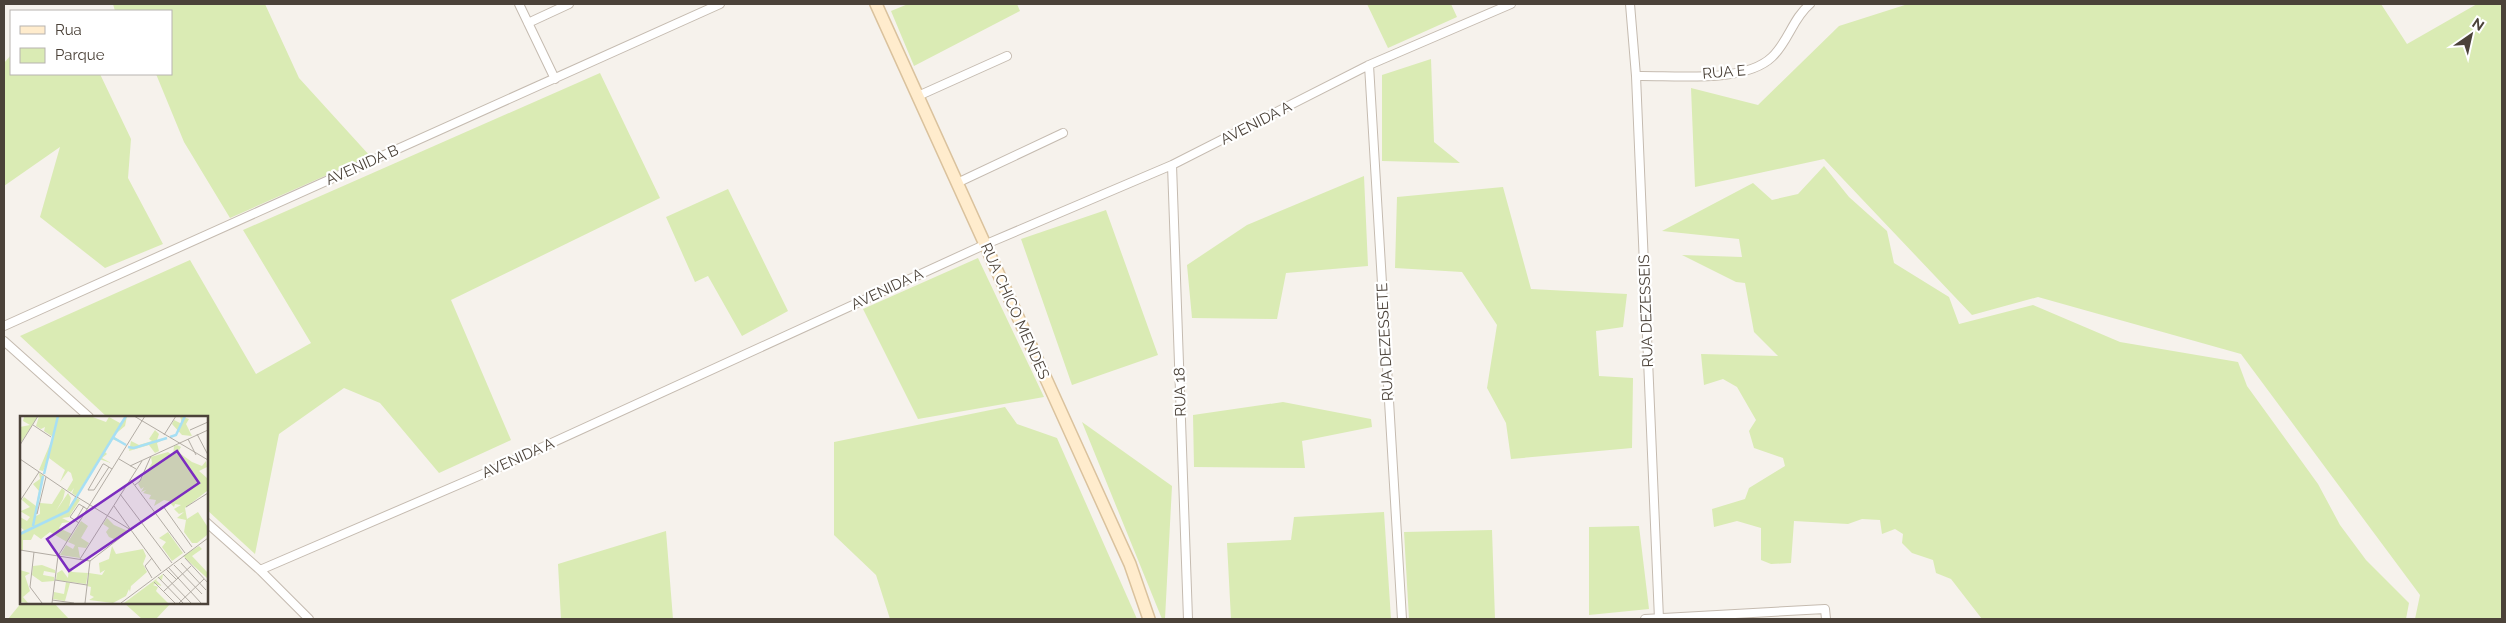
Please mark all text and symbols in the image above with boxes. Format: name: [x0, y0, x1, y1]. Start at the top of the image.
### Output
legend: [10, 10, 172, 75]
north arrow: [2446, 10, 2496, 60]
text: N: [2469, 15, 2487, 34]
text: Rua: [55, 21, 82, 39]
text: Parque: [55, 46, 105, 64]
street label: RUA E: [1702, 61, 1746, 83]
street label: AVENIDA A: [1217, 97, 1295, 149]
street label: AVENIDA B: [323, 141, 401, 189]
street label: RUA CHICO MENDES: [977, 240, 1053, 382]
street label: RUA DEZESSEIS: [1635, 254, 1657, 368]
street label: AVENIDA A: [848, 264, 926, 314]
street label: RUA DEZESSETE: [1373, 283, 1397, 401]
street label: RUA 18: [1170, 367, 1190, 417]
inset map: [20, 416, 208, 603]
street label: AVENIDA A: [479, 434, 557, 482]

